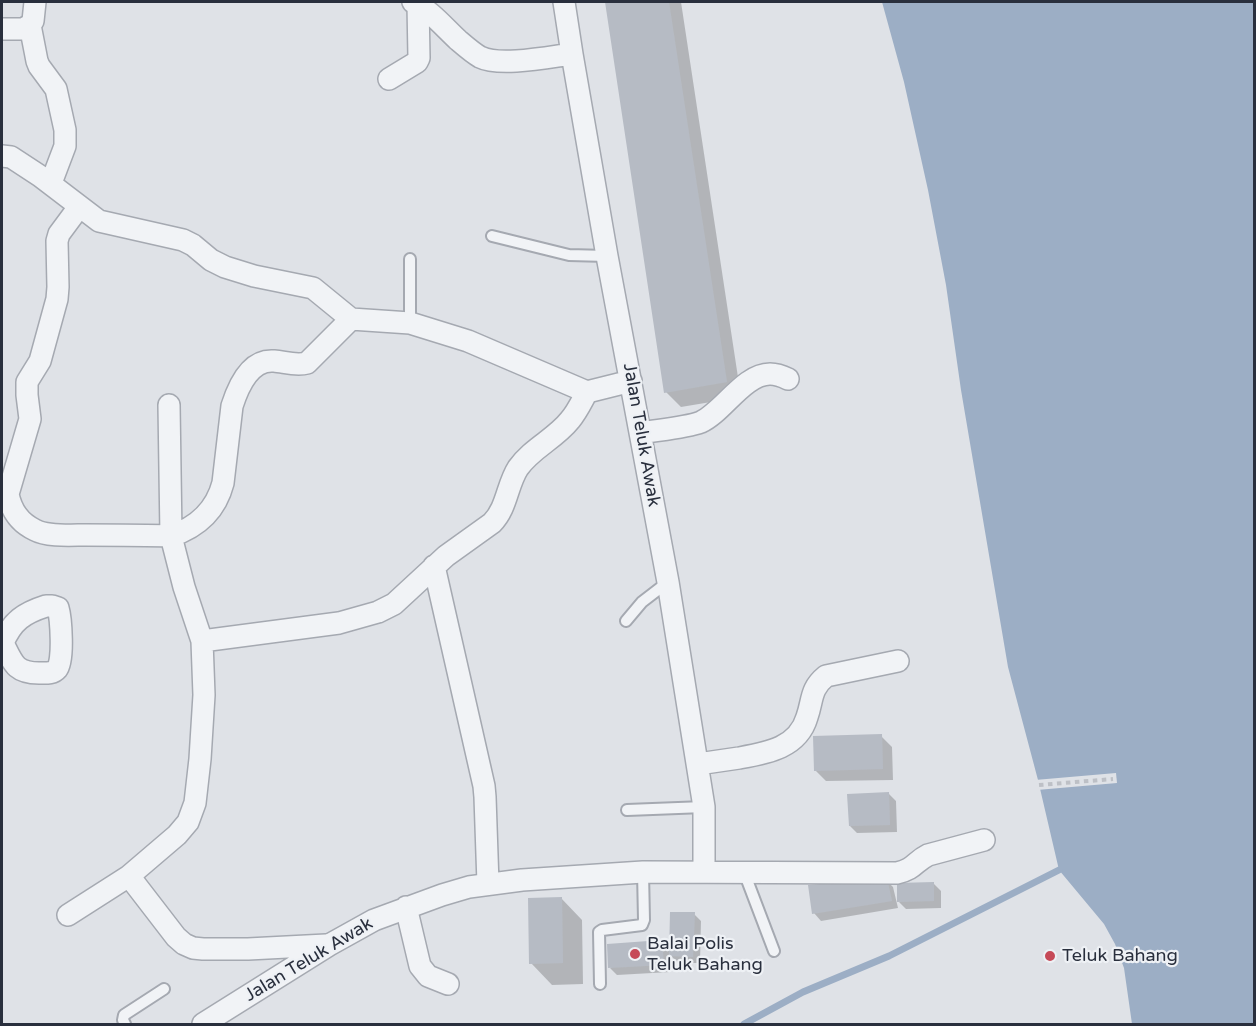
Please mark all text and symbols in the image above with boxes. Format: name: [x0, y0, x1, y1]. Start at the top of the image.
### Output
street label: Jalan Teluk Awak: [618, 361, 664, 509]
street label: Jalan Teluk Awak: [241, 913, 377, 1007]
place label: Balai Polis Teluk Bahang: [647, 933, 763, 976]
place label: Teluk Bahang: [1062, 945, 1178, 967]
marker: Balai Polis Teluk Bahang: [628, 947, 642, 961]
marker: Teluk Bahang: [1043, 949, 1057, 963]

